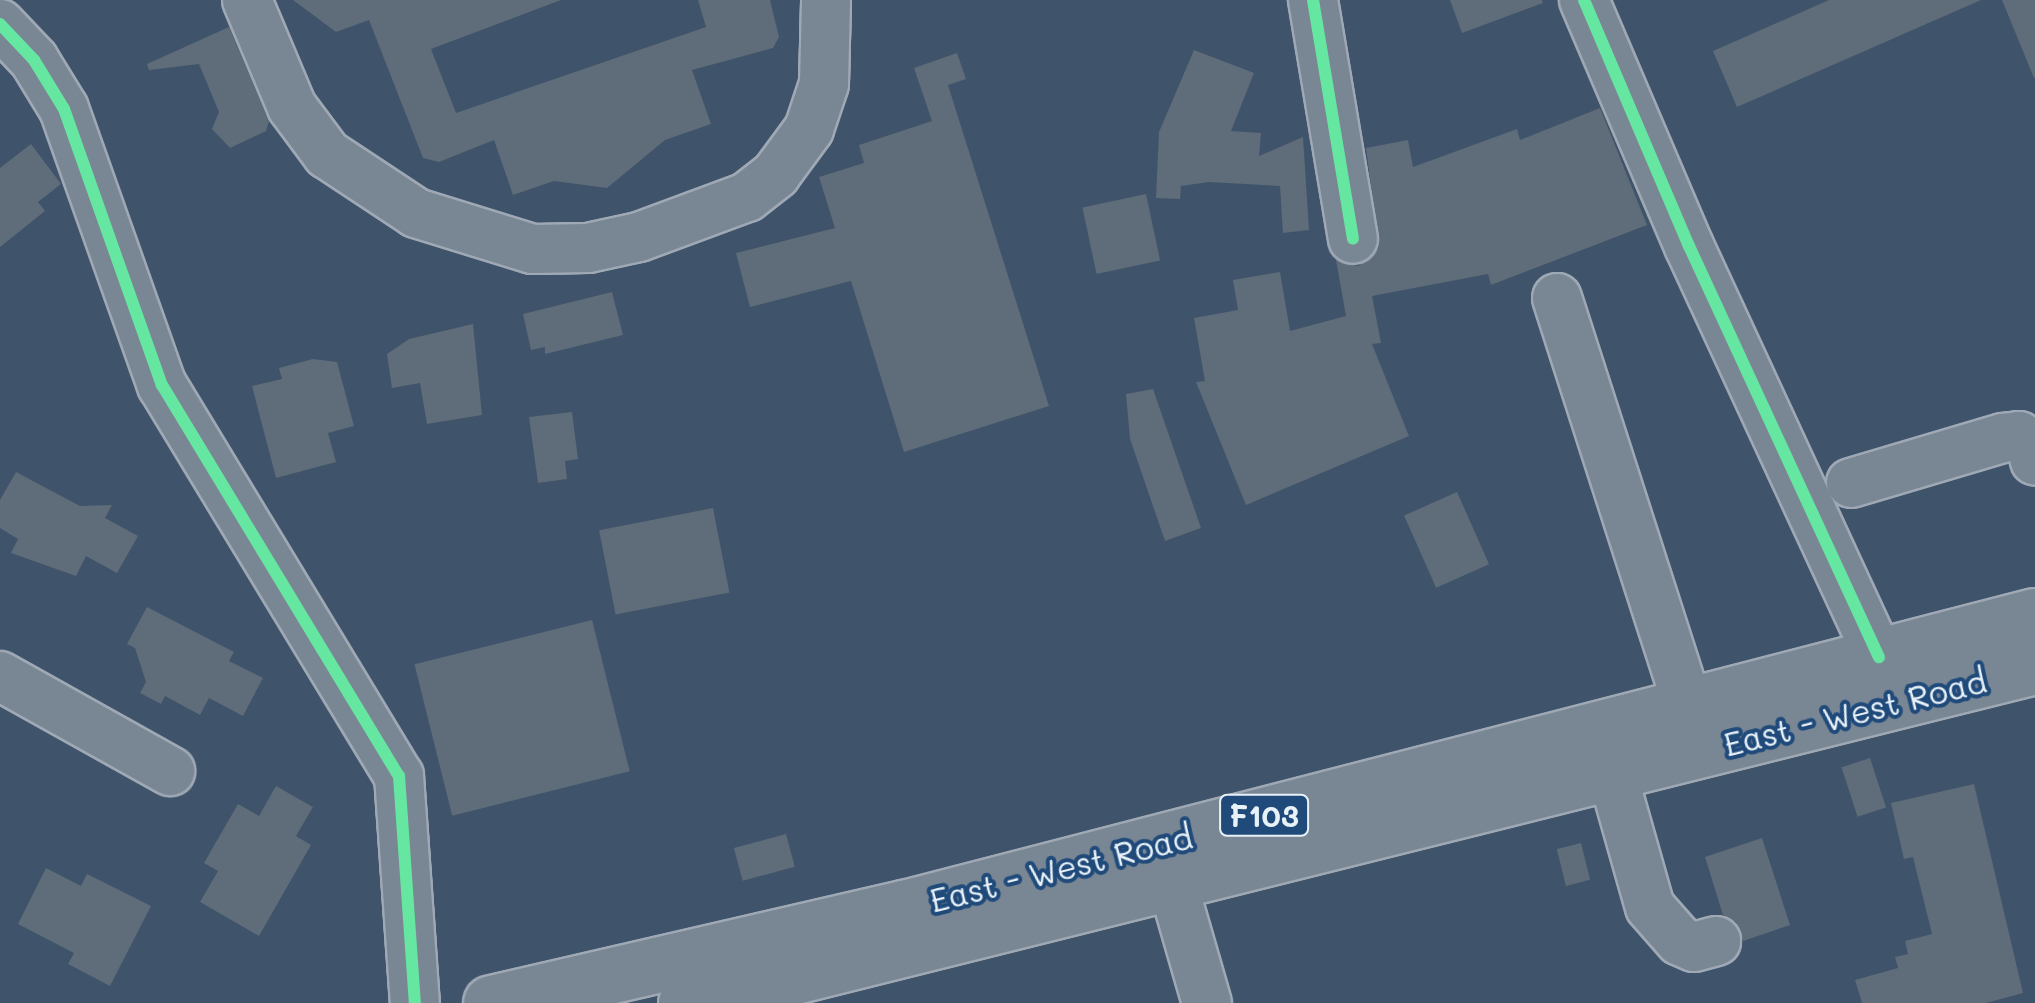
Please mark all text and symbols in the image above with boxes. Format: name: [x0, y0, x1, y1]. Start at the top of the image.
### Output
street label: East - West Road: [1720, 661, 1990, 763]
road number: F103: [1219, 790, 1309, 840]
street label: East - West Road: [926, 817, 1196, 919]

